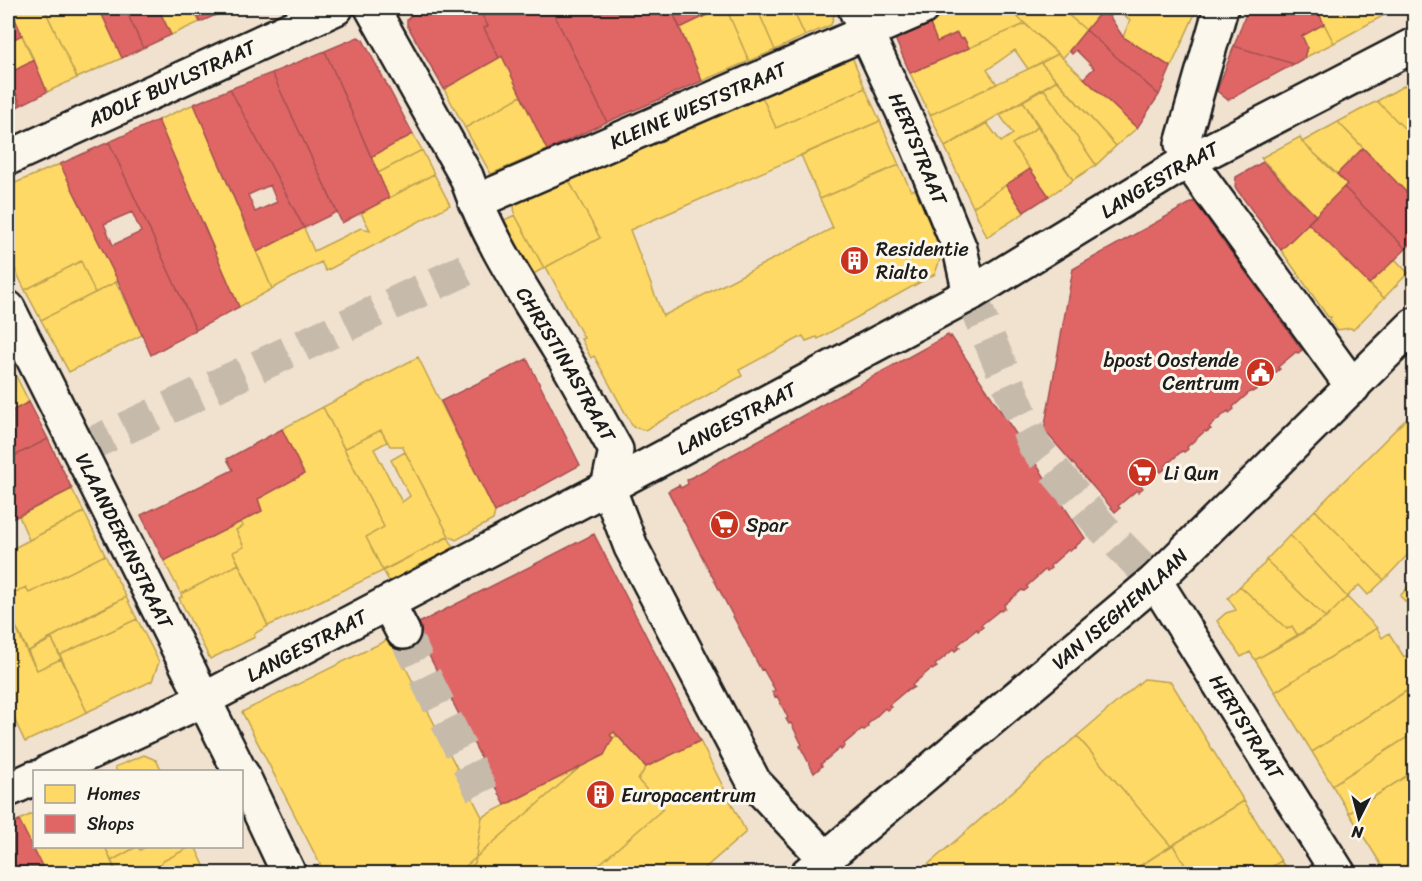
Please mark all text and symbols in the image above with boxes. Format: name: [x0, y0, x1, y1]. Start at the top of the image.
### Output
street label: ADOLF BUYLSTRAAT: [81, 29, 263, 137]
street label: KLEINE WESTSTRAAT: [604, 51, 794, 159]
street label: HERTSTRAAT: [879, 86, 958, 212]
street label: LANGESTRAAT: [1093, 130, 1227, 228]
place label: Residentie Rialto: [876, 232, 969, 290]
building icon: Residentie Rialto: [839, 244, 871, 276]
street label: CHRISTINASTRAAT: [507, 280, 626, 450]
place label: bpost Oostende Centrum: [1104, 343, 1239, 401]
public building icon: bpost Oostende Centrum: [1244, 356, 1276, 388]
street label: LANGESTRAAT: [670, 371, 805, 465]
street label: VLAANDERENSTRAAT: [66, 447, 184, 636]
place label: Li Qun: [1164, 456, 1219, 491]
supermarket icon: Li Qun: [1127, 457, 1159, 489]
place label: Spar: [746, 508, 789, 543]
supermarket icon: Spar: [709, 509, 741, 541]
street label: VAN ISEGHEMLAAN: [1043, 540, 1197, 679]
street label: LANGESTRAAT: [240, 598, 375, 692]
street label: HERTSTRAAT: [1200, 667, 1294, 788]
legend: [33, 770, 243, 848]
text: Homes: [87, 778, 141, 810]
place label: Europacentrum: [621, 778, 756, 813]
building icon: Europacentrum: [584, 779, 616, 811]
north arrow: [1329, 788, 1389, 848]
text: Shops: [87, 808, 134, 840]
text: N: [1350, 817, 1366, 848]

